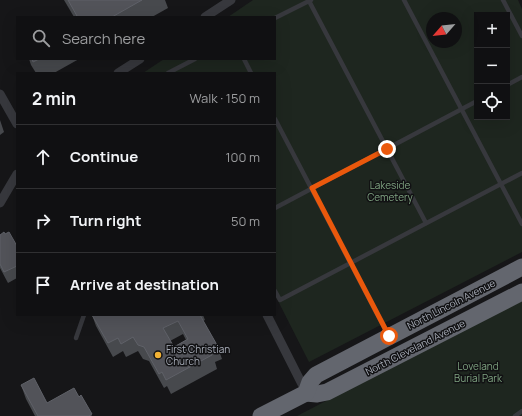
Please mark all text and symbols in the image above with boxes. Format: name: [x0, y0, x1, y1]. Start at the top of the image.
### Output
north arrow: [426, 12, 462, 48]
map controls: [474, 12, 510, 120]
button: +: [474, 12, 510, 48]
search box: [16, 16, 276, 60]
icon: search: [30, 27, 52, 49]
text: Search here: [62, 28, 145, 49]
button: −: [474, 48, 510, 84]
button: locate: [474, 84, 510, 120]
text: 2 min: [32, 87, 76, 110]
text: Walk · 150 m: [189, 89, 260, 107]
route end: [378, 140, 396, 158]
icon: ahead: [32, 146, 54, 168]
text: Continue: [70, 146, 138, 167]
text: 100 m: [225, 148, 260, 166]
park label: Lakeside Cemetery: [367, 178, 414, 204]
icon: right: [32, 210, 54, 232]
text: Turn right: [70, 210, 141, 231]
text: 50 m: [231, 212, 260, 230]
icon: arrive: [32, 274, 54, 296]
text: Arrive at destination: [70, 274, 219, 295]
street label: North Lincoln Avenue: [404, 276, 498, 332]
street label: North Cleveland Avenue: [363, 316, 467, 378]
route start: [380, 327, 398, 345]
place label: First Christian Church: [166, 342, 230, 368]
marker: First Christian Church: [153, 350, 163, 360]
park label: Loveland Burial Park: [454, 359, 503, 385]

